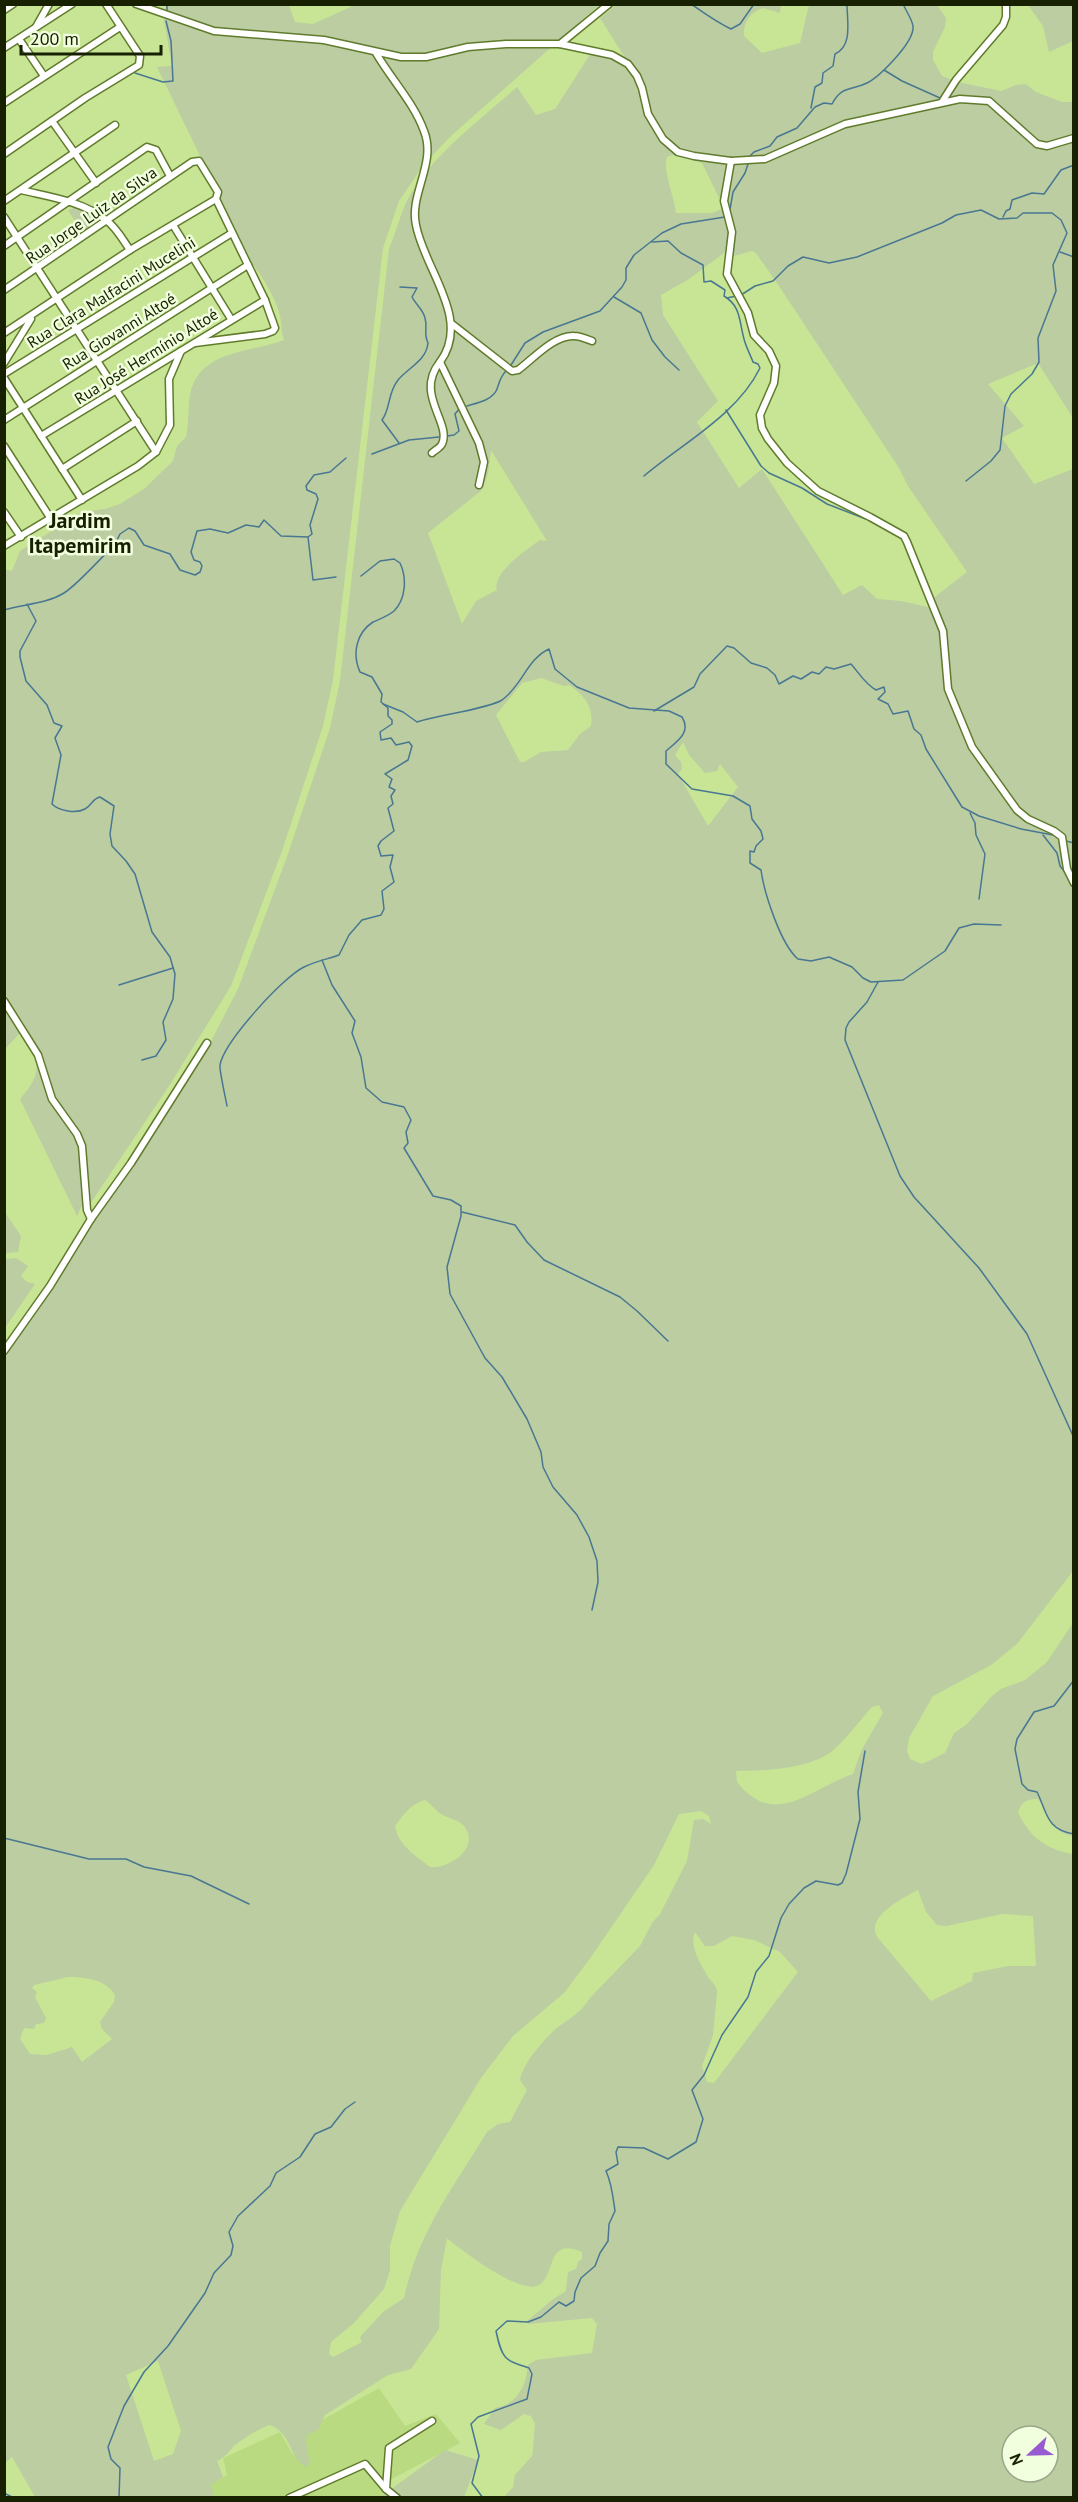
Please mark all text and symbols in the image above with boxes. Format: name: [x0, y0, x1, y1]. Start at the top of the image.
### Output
scale bar: [21, 18, 160, 56]
text: 200 m: [30, 27, 79, 50]
street label: Rua Jorge Luiz da Silva: [22, 162, 160, 268]
street label: Rua Clara Malfacini Mucelini: [23, 232, 199, 352]
street label: Rua Giovanni Altoé: [59, 288, 179, 374]
street label: Rua José Hermínio Altoé: [71, 304, 221, 408]
district label: Jardim Itapemirim: [29, 506, 131, 559]
north arrow: [1000, 2424, 1060, 2484]
text: N: [1005, 2451, 1027, 2468]

